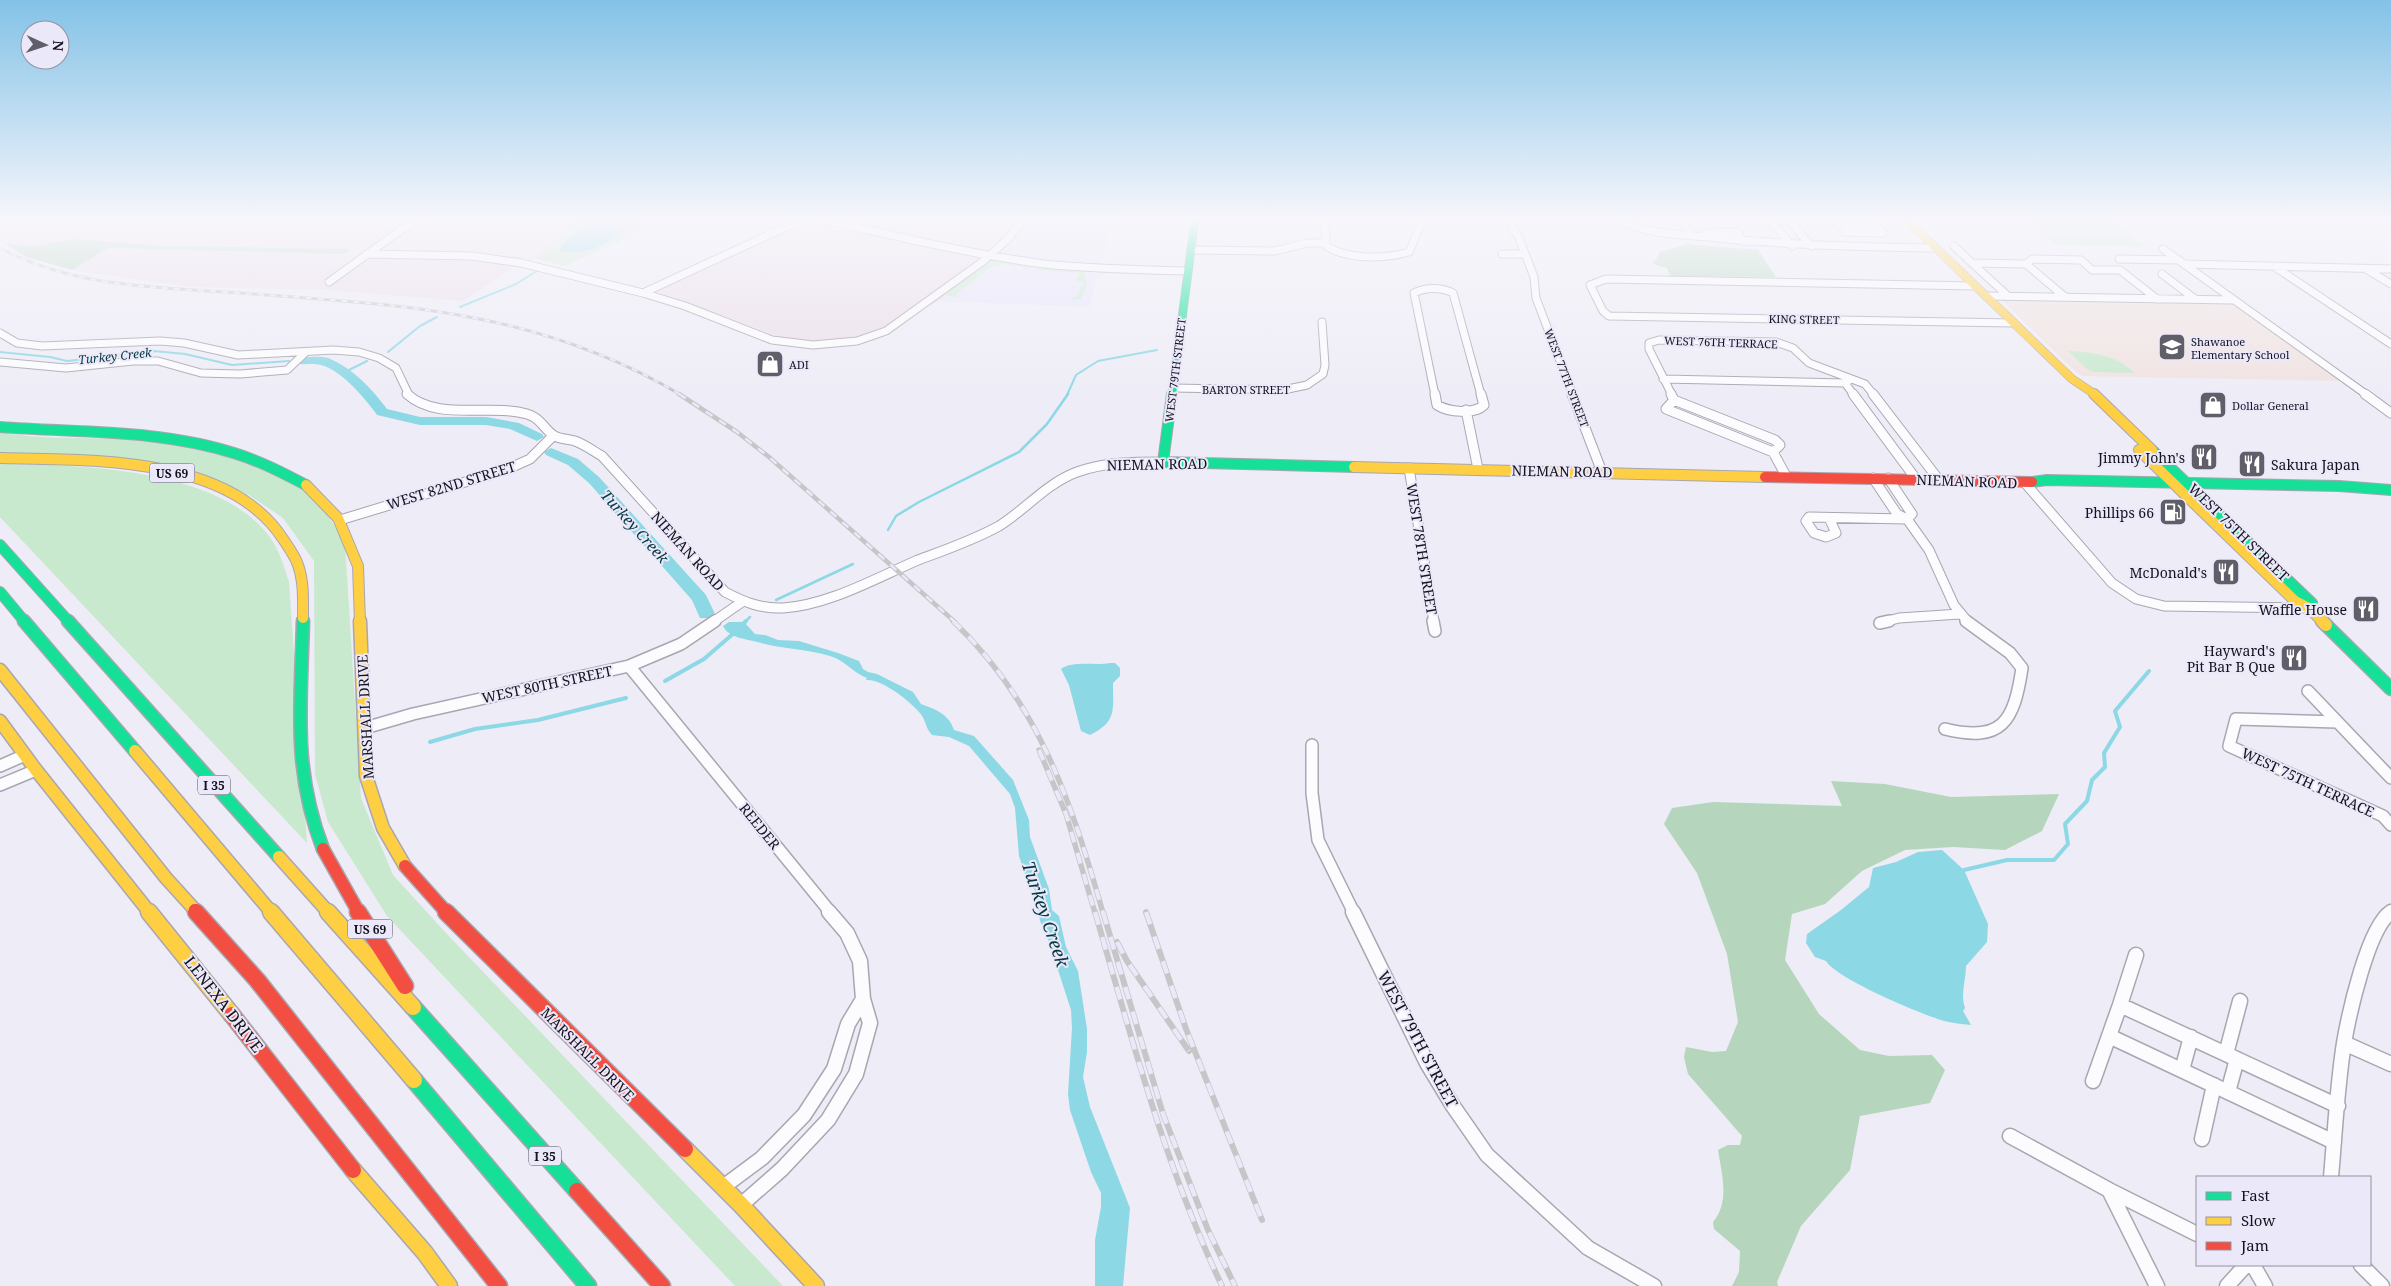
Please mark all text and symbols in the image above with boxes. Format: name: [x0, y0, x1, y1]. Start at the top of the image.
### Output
north arrow: [20, 20, 70, 70]
text: N: [49, 40, 68, 52]
street label: KING STREET: [1768, 311, 1840, 327]
street label: WEST 79TH STREET: [1161, 317, 1189, 423]
street label: WEST 77TH STREET: [1541, 327, 1593, 430]
school or university icon: Shawanoe Elementary School: [2157, 332, 2187, 362]
street label: WEST 76TH TERRACE: [1664, 333, 1778, 351]
place label: Shawanoe Elementary School: [2191, 334, 2290, 362]
water label: Turkey Creek: [77, 344, 154, 368]
shop icon: ADI: [755, 349, 785, 379]
place label: ADI: [789, 357, 809, 372]
street label: BARTON STREET: [1202, 382, 1290, 397]
shop icon: Dollar General: [2198, 390, 2228, 420]
place label: Dollar General: [2232, 398, 2309, 413]
restaurant icon: Jimmy John's: [2189, 442, 2219, 472]
place label: Jimmy John's: [2097, 448, 2185, 467]
restaurant icon: Sakura Japan: [2237, 449, 2267, 479]
street label: NIEMAN ROAD: [1106, 454, 1208, 474]
place label: Sakura Japan: [2271, 455, 2360, 474]
street label: WEST 82ND STREET: [384, 456, 518, 514]
street label: NIEMAN ROAD: [1511, 461, 1613, 481]
road number: US 69: [150, 463, 194, 482]
street label: NIEMAN ROAD: [1916, 470, 2018, 492]
street label: WEST 75TH STREET: [2185, 479, 2294, 585]
street label: WEST 78TH STREET: [1402, 482, 1442, 617]
water label: Turkey Creek: [597, 485, 674, 567]
fuel station icon: Phillips 66: [2158, 497, 2188, 527]
place label: Phillips 66: [2085, 503, 2154, 522]
street label: NIEMAN ROAD: [647, 507, 729, 595]
restaurant icon: McDonald's: [2211, 557, 2241, 587]
place label: McDonald's: [2129, 563, 2207, 582]
restaurant icon: Waffle House: [2351, 594, 2381, 624]
place label: Waffle House: [2258, 600, 2347, 619]
place label: Hayward's Pit Bar B Que: [2187, 641, 2275, 676]
restaurant icon: Hayward's Pit Bar B Que: [2279, 643, 2309, 673]
street label: MARSHALL DRIVE: [352, 654, 378, 780]
street label: WEST 80TH STREET: [480, 661, 614, 707]
street label: WEST 75TH TERRACE: [2239, 743, 2378, 821]
road number: I 35: [198, 776, 230, 794]
street label: REEDER: [735, 799, 785, 854]
water label: Turkey Creek: [1017, 858, 1076, 971]
road number: US 69: [348, 920, 392, 939]
street label: LENEXA DRIVE: [179, 951, 269, 1057]
street label: WEST 79TH STREET: [1373, 967, 1463, 1111]
street label: MARSHALL DRIVE: [537, 1003, 639, 1105]
road number: I 35: [529, 1146, 561, 1166]
legend: [2196, 1176, 2371, 1266]
text: Fast: [2241, 1185, 2270, 1205]
text: Slow: [2241, 1210, 2275, 1230]
text: Jam: [2240, 1235, 2269, 1255]

